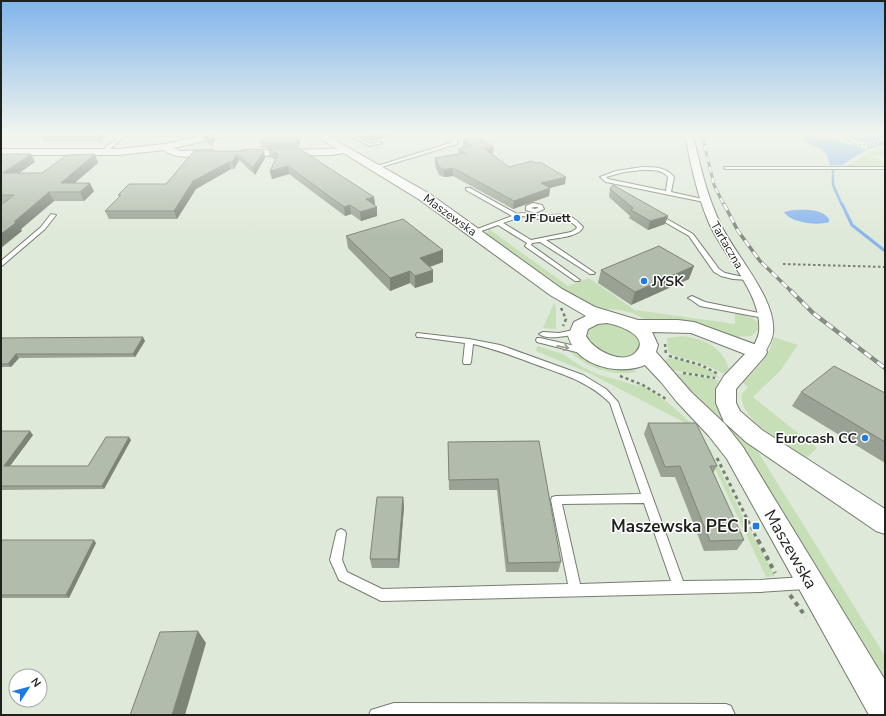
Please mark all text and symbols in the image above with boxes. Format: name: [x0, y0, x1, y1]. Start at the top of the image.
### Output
street label: Maszewska: [420, 190, 480, 240]
place label: JF Duett: [524, 210, 571, 226]
marker: JF Duett: [512, 213, 522, 223]
street label: Tartaczna: [707, 218, 747, 272]
place label: JYSK: [651, 272, 684, 291]
marker: JYSK: [639, 276, 649, 286]
one-way arrow: [556, 343, 569, 351]
place label: Eurocash CC: [775, 429, 857, 448]
marker: Eurocash CC: [860, 433, 870, 443]
street label: Maszewska: [759, 505, 823, 593]
place label: Maszewska PEC I: [611, 515, 748, 538]
marker: Maszewska PEC I: [751, 521, 761, 531]
north arrow: [8, 668, 48, 708]
text: N: [27, 675, 44, 690]

